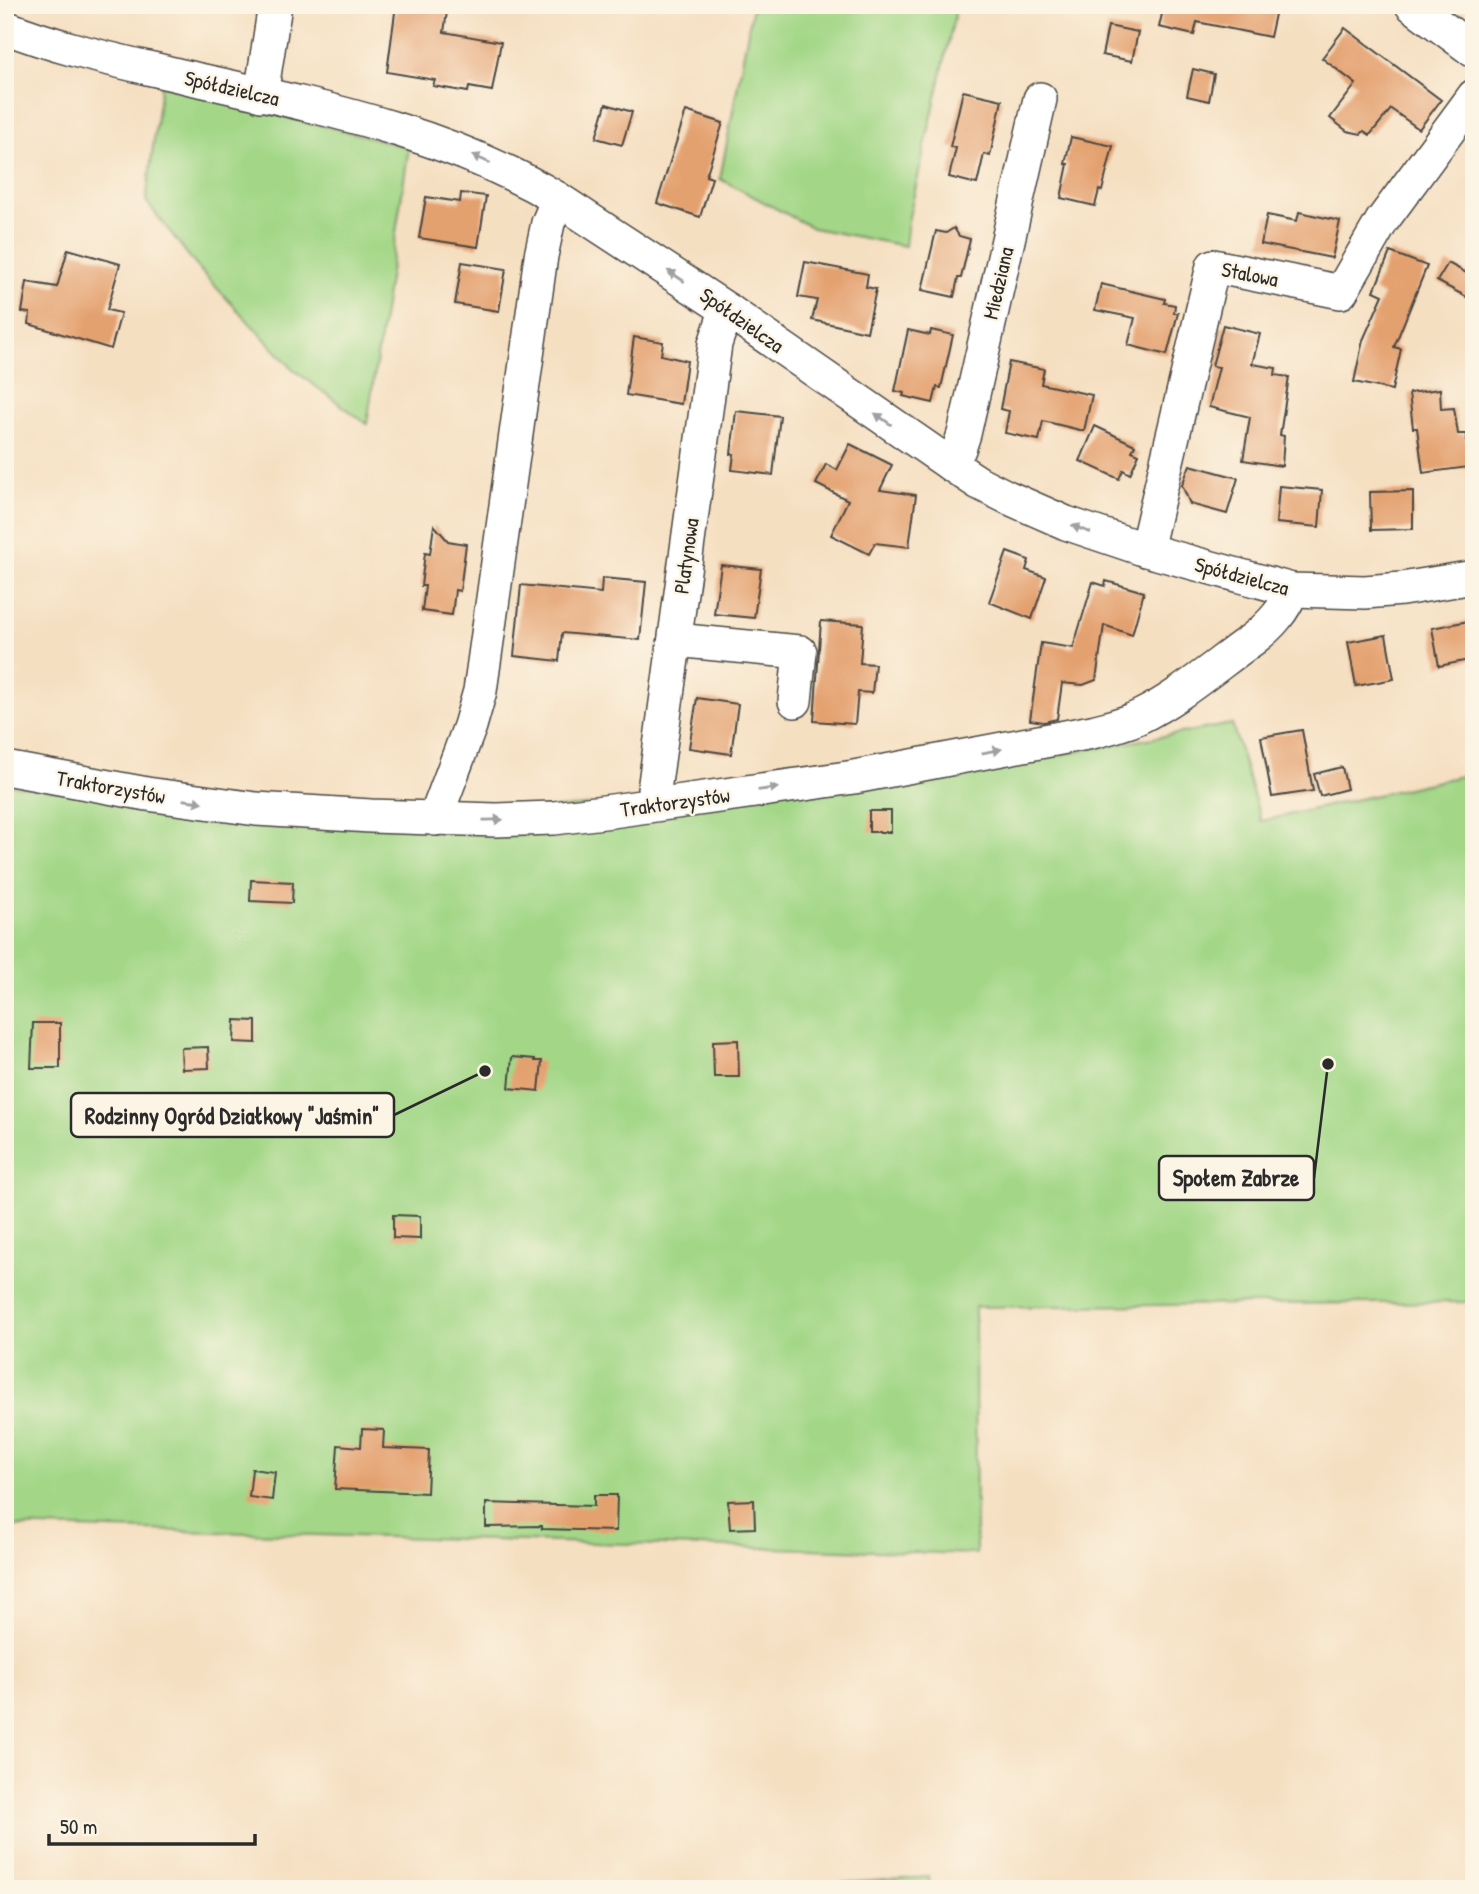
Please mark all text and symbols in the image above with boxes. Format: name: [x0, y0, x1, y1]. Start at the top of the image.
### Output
street label: Spółdzielcza: [182, 63, 282, 113]
one-way arrow: [471, 153, 491, 165]
street label: Miedziana: [976, 244, 1020, 322]
street label: Stalowa: [1219, 254, 1281, 294]
one-way arrow: [666, 269, 686, 282]
street label: Spółdzielcza: [694, 281, 790, 359]
one-way arrow: [874, 412, 892, 426]
street label: Platynowa: [666, 516, 706, 596]
one-way arrow: [1071, 523, 1092, 534]
street label: Spółdzielcza: [1192, 550, 1292, 602]
one-way arrow: [981, 745, 1003, 756]
street label: Traktorzystów: [54, 763, 168, 811]
street label: Traktorzystów: [619, 780, 732, 824]
one-way arrow: [757, 783, 779, 794]
one-way arrow: [182, 796, 204, 807]
one-way arrow: [483, 814, 505, 826]
callout: Rodzinny Ogród Działkowy "Jaśmin": [71, 1093, 394, 1137]
text: Rodzinny Ogród Działkowy "Jaśmin": [85, 1100, 379, 1132]
callout: Społem Zabrze: [1159, 1156, 1314, 1200]
text: Społem Zabrze: [1173, 1162, 1300, 1194]
scale bar: [49, 1803, 256, 1847]
text: 50 m: [60, 1812, 97, 1841]

